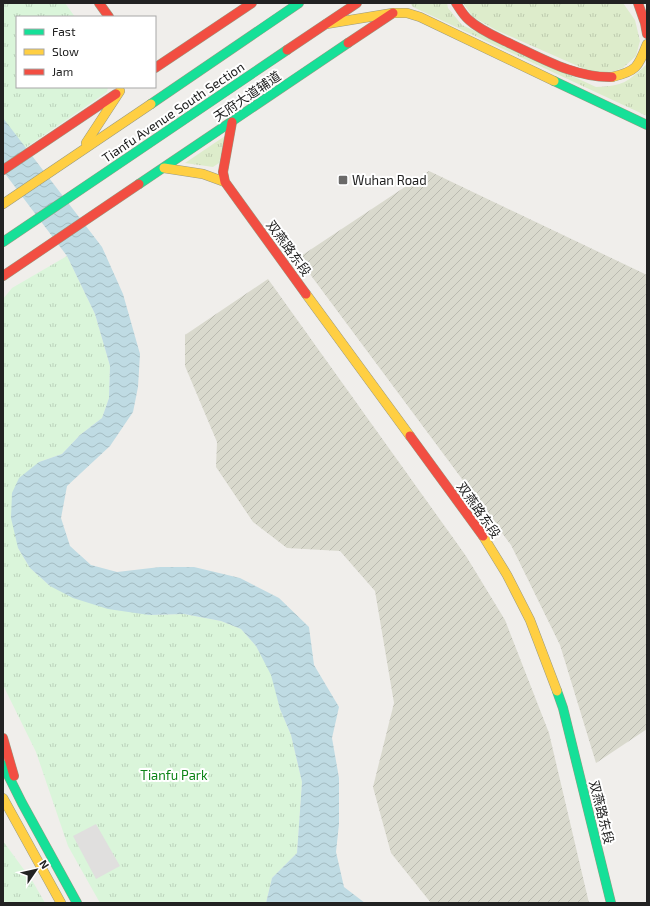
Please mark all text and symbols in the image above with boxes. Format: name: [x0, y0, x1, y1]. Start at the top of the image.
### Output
legend: [16, 16, 156, 88]
text: Fast: [52, 24, 76, 38]
text: Slow: [52, 44, 79, 58]
street label: Tianfu Avenue South Section: [99, 58, 247, 166]
text: Jam: [52, 64, 73, 78]
street label: 天府大道辅道: [210, 68, 284, 124]
place label: Wuhan Road: [352, 172, 427, 188]
marker: Wuhan Road: [337, 174, 349, 186]
street label: 双燕路东段: [263, 217, 315, 279]
street label: 双燕路东段: [454, 479, 504, 541]
park label: Tianfu Park: [140, 767, 208, 783]
street label: 双燕路东段: [586, 779, 618, 845]
north arrow: [16, 850, 56, 890]
text: N: [37, 857, 52, 871]

